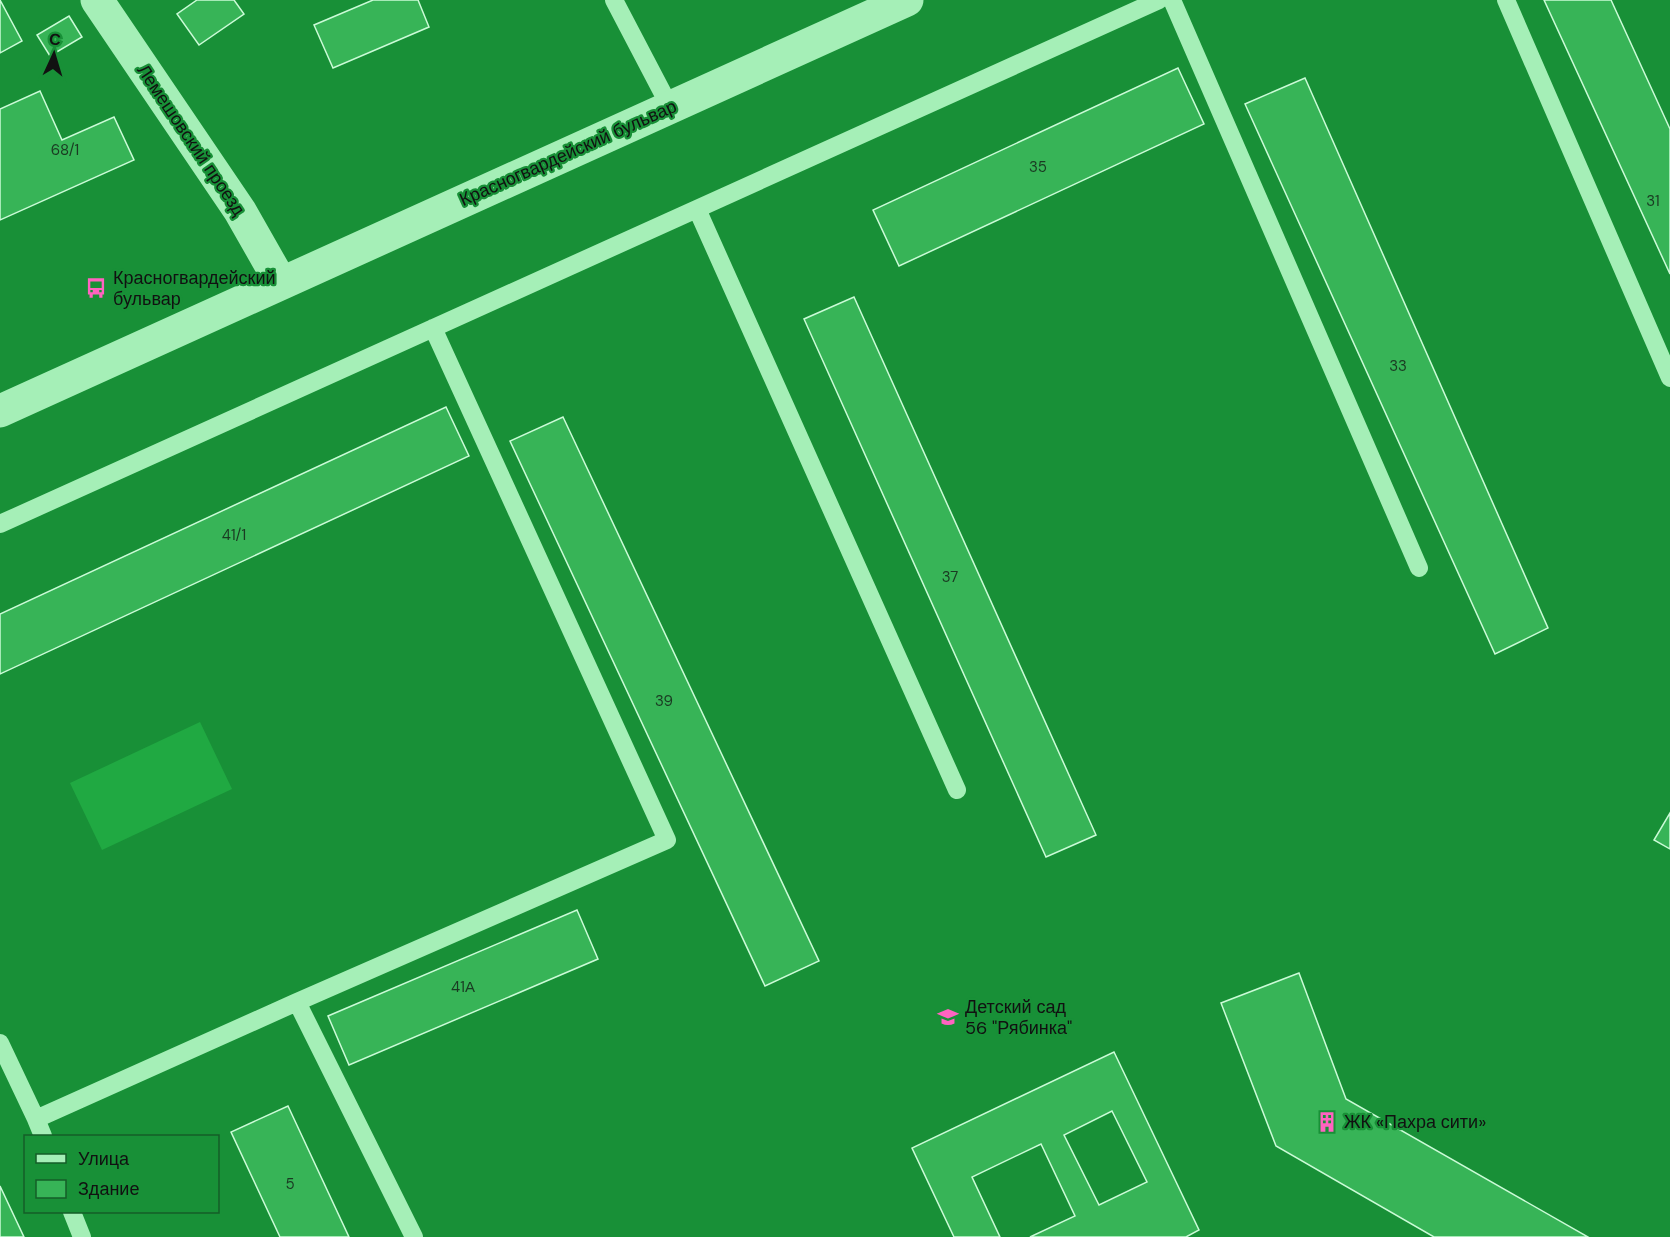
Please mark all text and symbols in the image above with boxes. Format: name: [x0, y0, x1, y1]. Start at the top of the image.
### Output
north arrow: [24, 24, 84, 84]
text: С: [49, 29, 62, 50]
street label: Лемешовский проезд: [131, 60, 251, 221]
street label: Красногвардейский бульвар: [456, 94, 680, 212]
house number: 68/1: [51, 140, 79, 160]
house number: 35: [1029, 157, 1047, 177]
house number: 31: [1646, 191, 1660, 211]
place label: Красногвардейский бульвар: [113, 266, 276, 311]
bus stop icon: Красногвардейский бульвар: [84, 276, 108, 300]
house number: 33: [1389, 356, 1407, 376]
house number: 41/1: [222, 525, 246, 545]
house number: 37: [942, 567, 958, 587]
house number: 39: [655, 691, 673, 711]
house number: 41А: [451, 977, 475, 997]
place label: Детский сад 56 "Рябинка": [965, 995, 1072, 1040]
school or university icon: Детский сад 56 "Рябинка": [936, 1005, 960, 1029]
building icon: ЖК «Пахра сити»: [1315, 1110, 1339, 1134]
place label: ЖК «Пахра сити»: [1344, 1110, 1486, 1134]
legend: [24, 1135, 219, 1213]
text: Улица: [78, 1147, 130, 1171]
house number: 5: [285, 1174, 295, 1194]
text: Здание: [78, 1177, 139, 1201]

